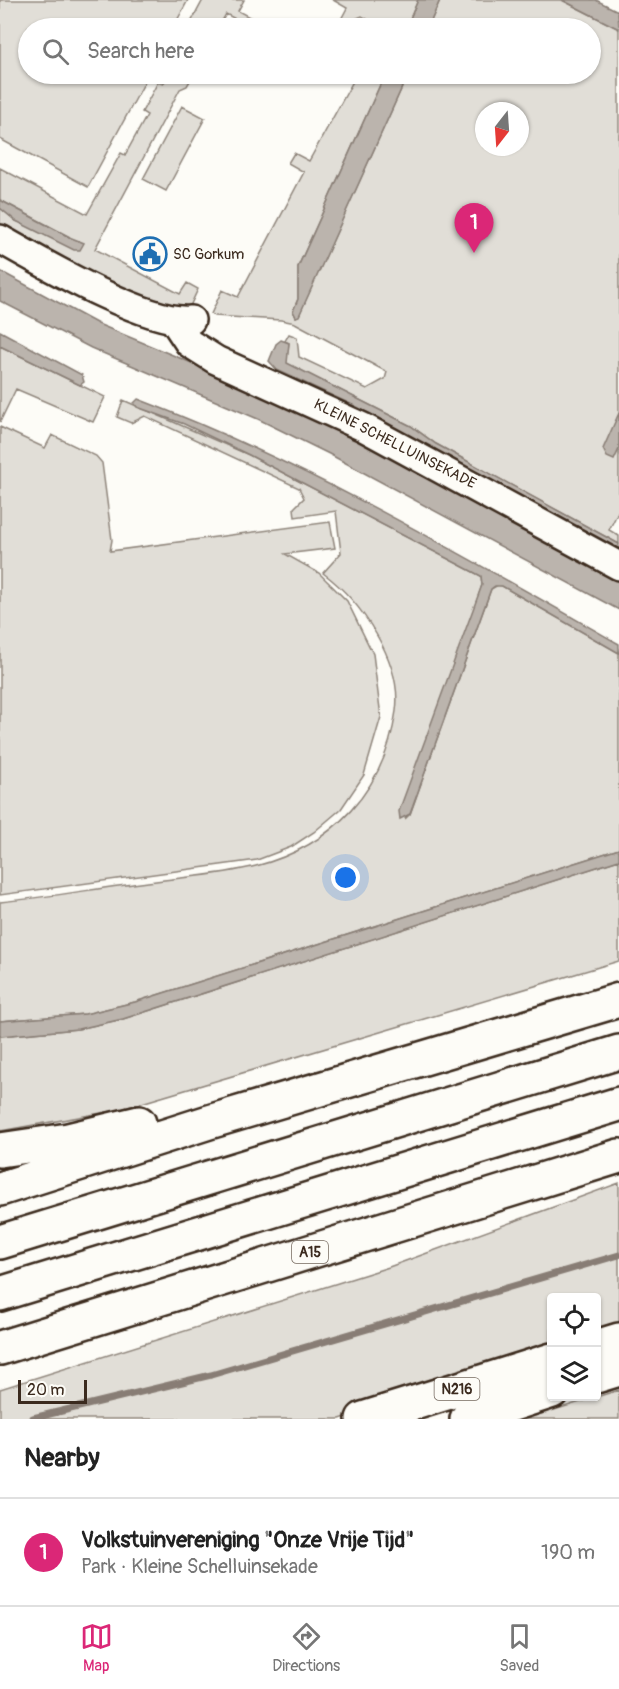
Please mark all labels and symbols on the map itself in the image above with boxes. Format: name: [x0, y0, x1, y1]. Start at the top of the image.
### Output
north arrow: [475, 102, 529, 156]
pin: 1: [454, 204, 494, 253]
public building icon: SC Gorkum: [132, 236, 168, 272]
place label: SC Gorkum: [173, 245, 244, 264]
street label: KLEINE SCHELLUINSEKADE: [311, 395, 480, 493]
your location: [331, 863, 360, 892]
road number: A15: [292, 1241, 328, 1263]
scale bar: [18, 1377, 87, 1404]
road number: N216: [434, 1378, 480, 1400]

